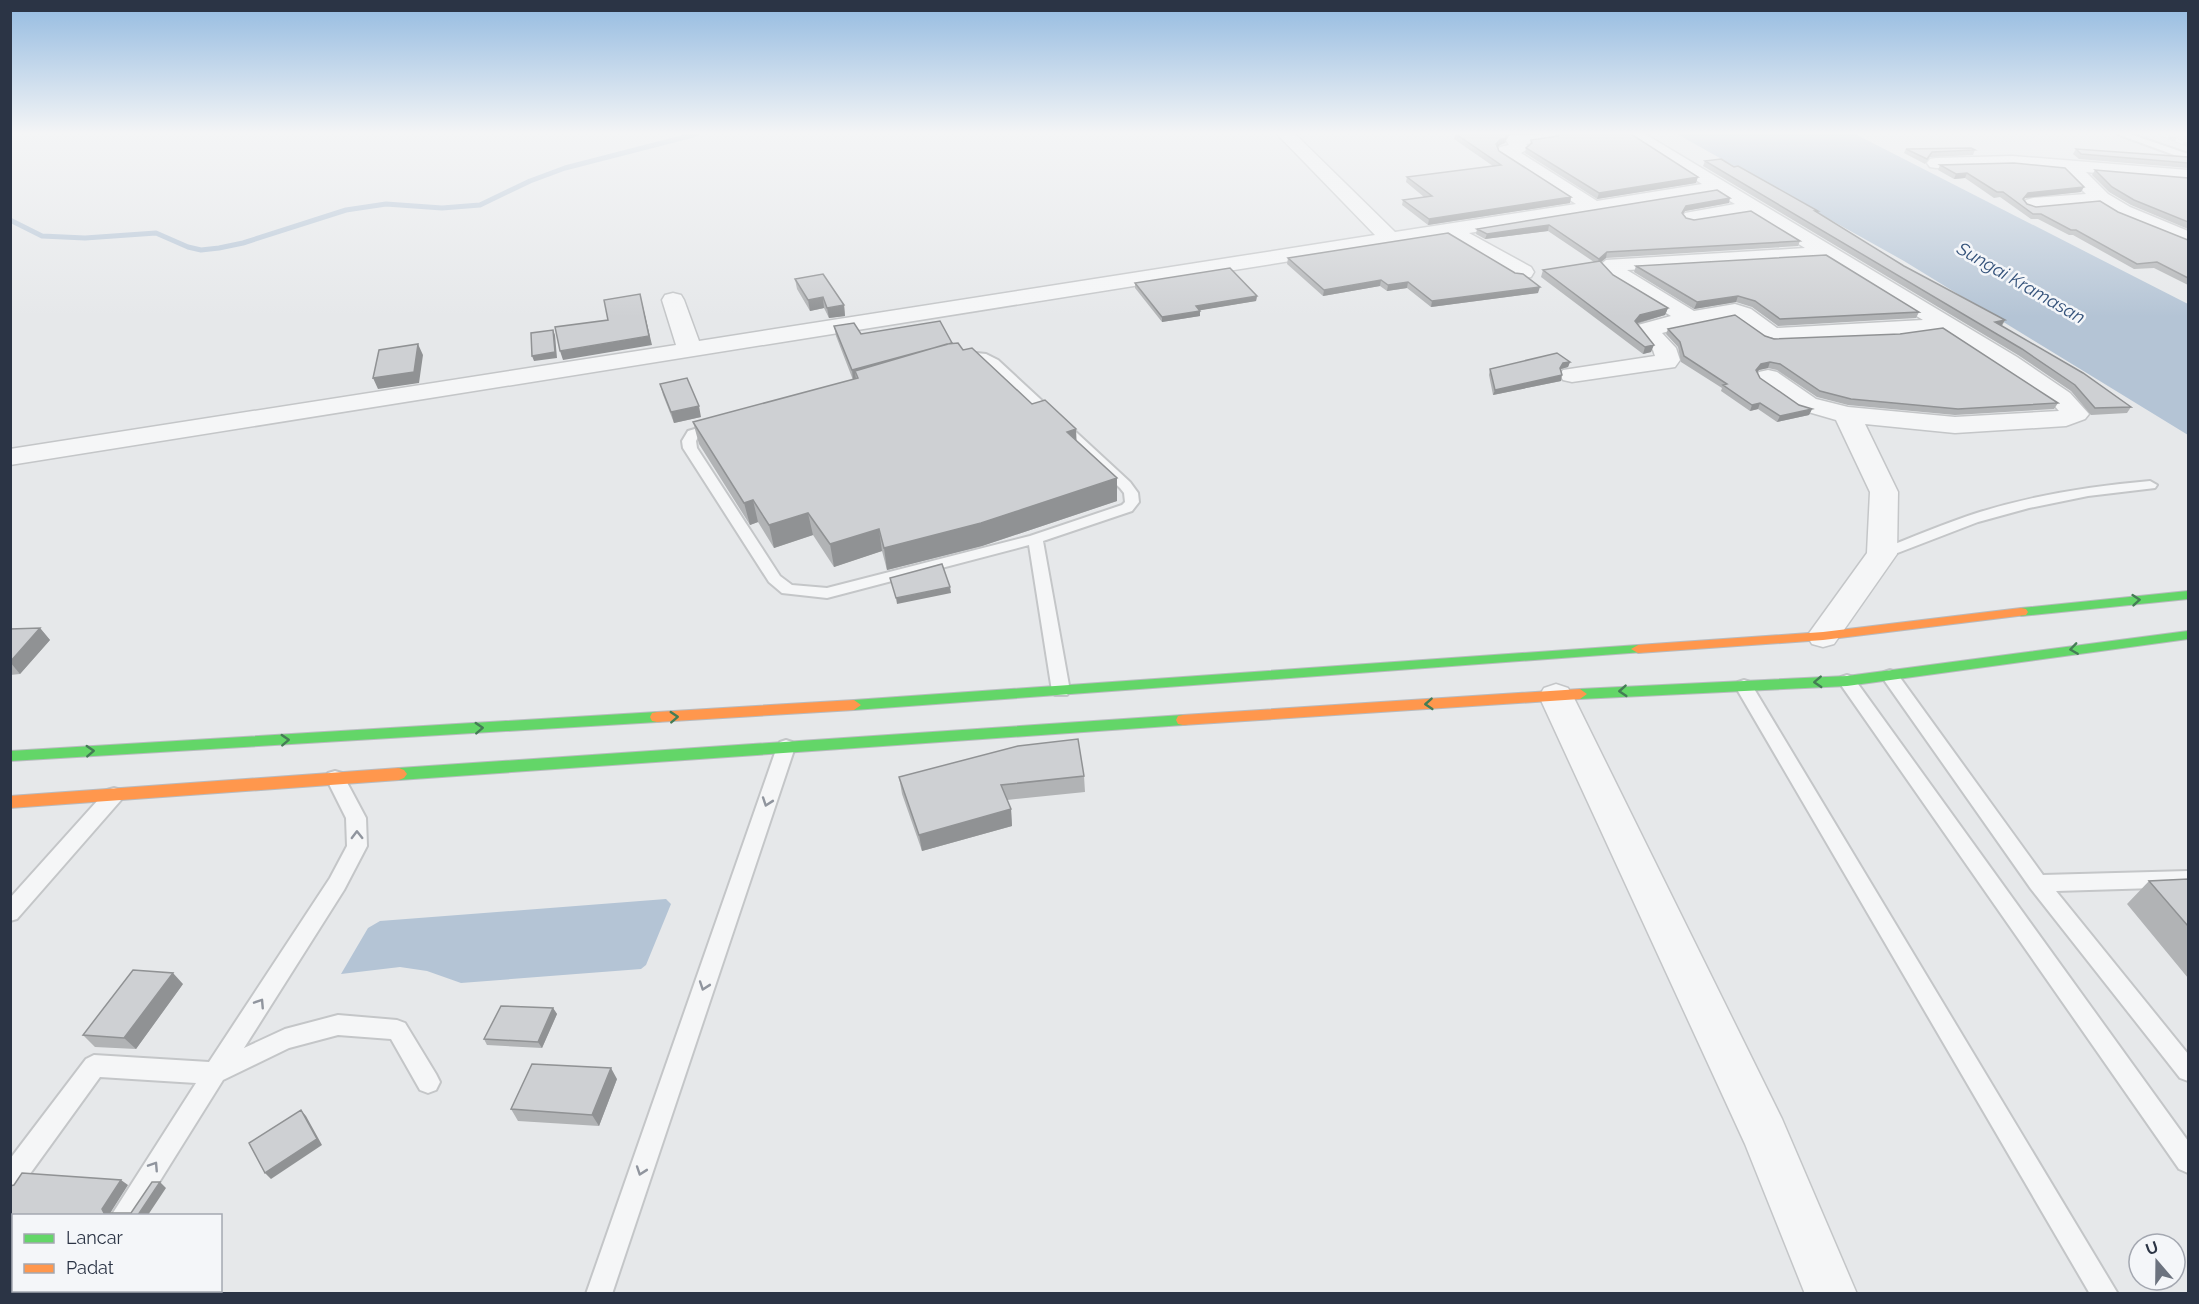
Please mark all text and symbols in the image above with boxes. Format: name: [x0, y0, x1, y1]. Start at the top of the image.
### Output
water label: Sungai Kramasan: [1953, 237, 2089, 328]
one-way arrow: [2131, 593, 2140, 606]
one-way arrow: [2069, 643, 2078, 655]
one-way arrow: [1814, 676, 1823, 689]
one-way arrow: [1619, 685, 1628, 698]
one-way arrow: [1424, 697, 1433, 710]
one-way arrow: [669, 710, 678, 723]
one-way arrow: [475, 722, 484, 735]
one-way arrow: [280, 733, 289, 746]
one-way arrow: [85, 745, 94, 758]
one-way arrow: [762, 796, 775, 807]
one-way arrow: [351, 831, 363, 840]
one-way arrow: [699, 980, 712, 991]
one-way arrow: [253, 998, 264, 1009]
one-way arrow: [147, 1162, 158, 1173]
one-way arrow: [635, 1165, 648, 1176]
legend: [12, 1214, 222, 1292]
text: Lancar: [66, 1227, 123, 1248]
north arrow: [2127, 1232, 2187, 1292]
text: U: [2143, 1237, 2161, 1259]
text: Padat: [66, 1257, 114, 1278]

